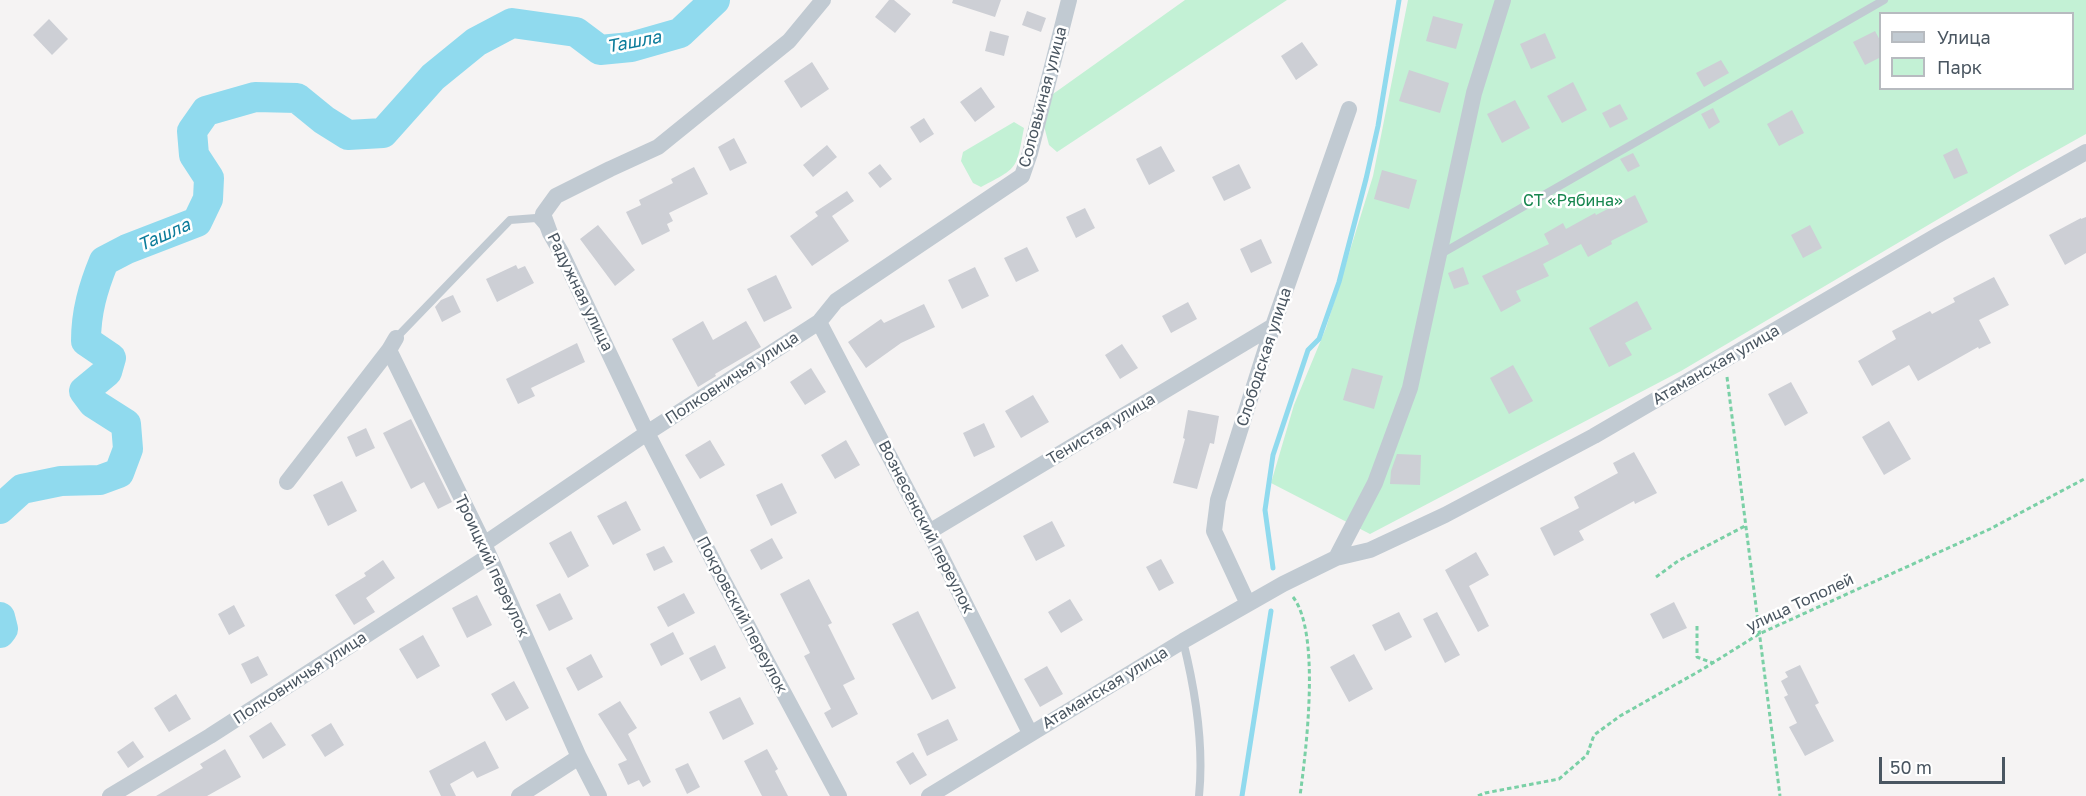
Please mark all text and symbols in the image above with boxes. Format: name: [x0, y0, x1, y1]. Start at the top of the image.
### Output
legend: [1879, 12, 2074, 90]
street label: Соловьиная улица: [1015, 24, 1071, 170]
water label: Ташла: [605, 26, 663, 58]
text: Улица: [1937, 26, 1991, 48]
text: Парк: [1937, 56, 1982, 78]
park label: СТ «Рябина»: [1523, 191, 1623, 211]
water label: Ташла: [134, 214, 194, 256]
street label: Радужная улица: [543, 229, 617, 355]
street label: Слободская улица: [1232, 285, 1296, 429]
street label: Атаманская улица: [1649, 321, 1783, 409]
street label: Полковничья улица: [662, 328, 802, 428]
street label: Тенистая улица: [1044, 389, 1158, 469]
street label: Вознесенский переулок: [874, 437, 978, 617]
street label: Троицкий переулок: [451, 492, 533, 640]
street label: Покровский переулок: [692, 533, 792, 697]
street label: улица Тополей: [1743, 570, 1857, 636]
street label: Полковничья улица: [230, 628, 370, 728]
street label: Атаманская улица: [1039, 643, 1171, 733]
scale bar: [1882, 745, 2008, 783]
text: 50 m: [1890, 756, 1932, 778]

